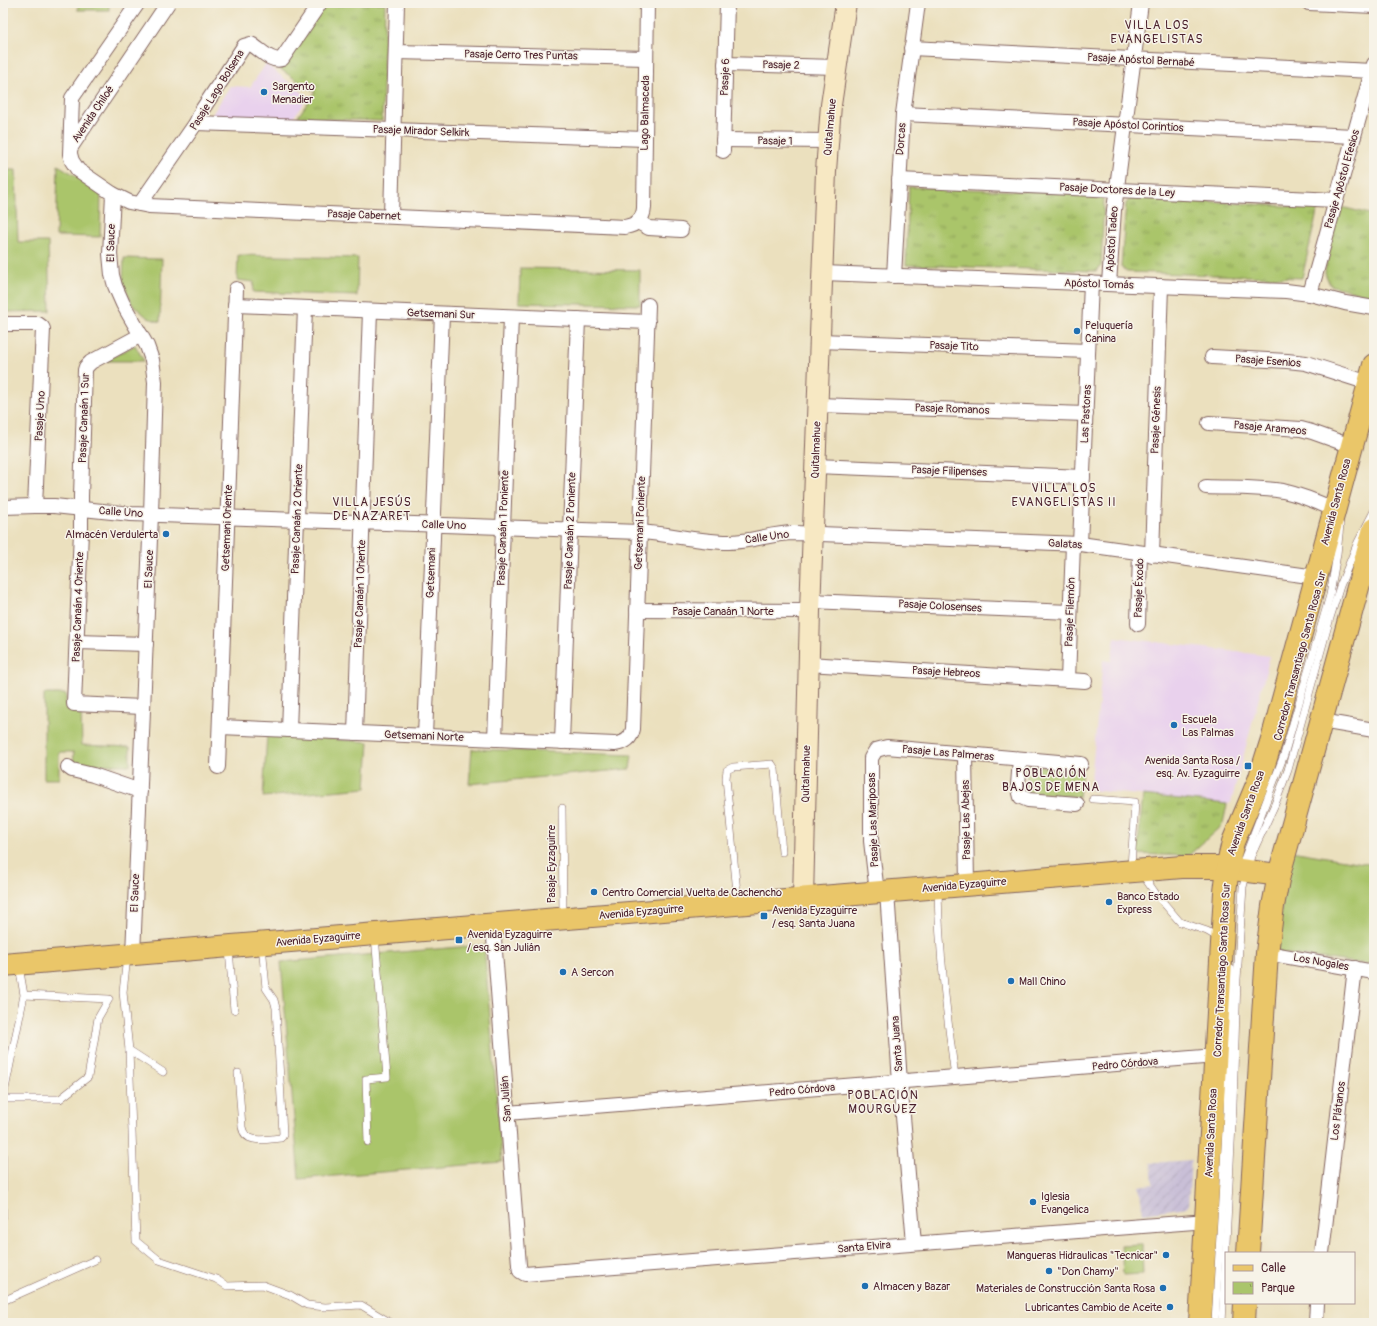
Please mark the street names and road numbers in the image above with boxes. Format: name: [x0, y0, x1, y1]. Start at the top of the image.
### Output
street label: Pasaje Lago Bolsena: [187, 47, 247, 133]
street label: Pasaje Cerro Tres Puntas: [464, 48, 578, 62]
street label: Pasaje Apóstol Bernabé: [1087, 51, 1195, 69]
street label: Pasaje 6: [718, 58, 732, 96]
street label: Pasaje 2: [762, 58, 800, 72]
street label: Lago Balmaceda: [638, 75, 652, 151]
street label: Avenida Chiloé: [69, 83, 117, 145]
street label: Quitalmahue: [821, 97, 839, 156]
street label: Pasaje Apóstol Corintios: [1072, 116, 1184, 134]
street label: Dorcas: [893, 122, 909, 156]
street label: Pasaje Mirador Selkirk: [372, 123, 470, 139]
street label: Pasaje Apóstol Efesios: [1322, 128, 1362, 230]
street label: Pasaje 1: [757, 134, 793, 148]
street label: Pasaje Doctores de la Ley: [1059, 180, 1176, 200]
street label: Apóstol Tadeo: [1103, 206, 1121, 272]
street label: Pasaje Cabernet: [327, 207, 402, 223]
street label: El Sauce: [104, 223, 118, 262]
street label: Apóstol Tomás: [1064, 276, 1134, 292]
street label: Getsemani Sur: [407, 306, 475, 322]
street label: Pasaje Tito: [929, 339, 979, 353]
street label: Pasaje Esenios: [1235, 352, 1301, 370]
street label: Pasaje Canaán 1 Sur: [76, 373, 92, 463]
street label: Las Pastoras: [1078, 384, 1094, 444]
street label: Pasaje Génesis: [1148, 386, 1164, 454]
street label: Pasaje Uno: [32, 390, 48, 442]
street label: Pasaje Romanos: [914, 401, 990, 417]
street label: Pasaje Arameos: [1233, 418, 1307, 438]
street label: Quitalmahue: [809, 421, 824, 479]
street label: Avenida Santa Rosa: [1318, 457, 1354, 547]
street label: Pasaje Canaán 2 Oriente: [289, 463, 305, 574]
street label: Pasaje Filipenses: [911, 463, 987, 479]
street label: Pasaje Canaán 1 Poniente: [494, 469, 512, 586]
street label: Pasaje Canaán 2 Poniente: [561, 471, 579, 590]
street label: Getsemani Poniente: [632, 475, 648, 570]
street label: Getsemani Oriente: [219, 484, 235, 571]
street label: Calle Uno: [98, 504, 144, 520]
street label: Calle Uno: [421, 518, 467, 532]
street label: Calle Uno: [744, 527, 790, 547]
street label: Galatas: [1048, 537, 1083, 551]
street label: Pasaje Canaán 1 Oriente: [352, 539, 368, 648]
street label: Getsemani: [424, 548, 438, 598]
street label: El Sauce: [142, 549, 156, 589]
street label: Pasaje Canaán 4 Oriente: [70, 551, 86, 662]
street label: Pasaje Éxodo: [1131, 558, 1147, 618]
street label: Corredor Transantiago Santa Rosa Sur: [1271, 570, 1329, 742]
street label: Pasaje Filemón: [1062, 577, 1078, 647]
street label: Pasaje Colosenses: [898, 597, 982, 615]
street label: Pasaje Canaán 1 Norte: [672, 605, 774, 618]
street label: Pasaje Hebreos: [911, 664, 981, 680]
street label: Getsemani Norte: [384, 728, 465, 744]
street label: Pasaje Las Palmeras: [901, 743, 995, 764]
street label: Quitalmahue: [799, 745, 813, 803]
street label: Avenida Santa Rosa: [1225, 769, 1267, 857]
street label: Pasaje Las Mariposas: [865, 772, 881, 868]
street label: Pasaje Las Abejas: [959, 780, 973, 860]
street label: Pasaje Eyzaguirre: [545, 824, 558, 903]
street label: El Sauce: [128, 873, 142, 913]
street label: Avenida Eyzaguirre: [921, 875, 1007, 895]
street label: Corredor Transantiago Santa Rosa Sur: [1211, 882, 1233, 1058]
street label: Avenida Eyzaguirre: [598, 902, 684, 922]
street label: Avenida Eyzaguirre: [275, 929, 361, 949]
street label: Los Nogales: [1292, 951, 1350, 973]
street label: Santa Juana: [889, 1016, 905, 1072]
street label: Pedro Córdova: [1091, 1055, 1159, 1073]
street label: San Julián: [498, 1075, 514, 1123]
street label: Los Plátanos: [1328, 1080, 1348, 1141]
street label: Pedro Córdova: [768, 1081, 836, 1099]
street label: Avenida Santa Rosa: [1202, 1088, 1220, 1178]
street label: Santa Elvira: [837, 1238, 891, 1256]

